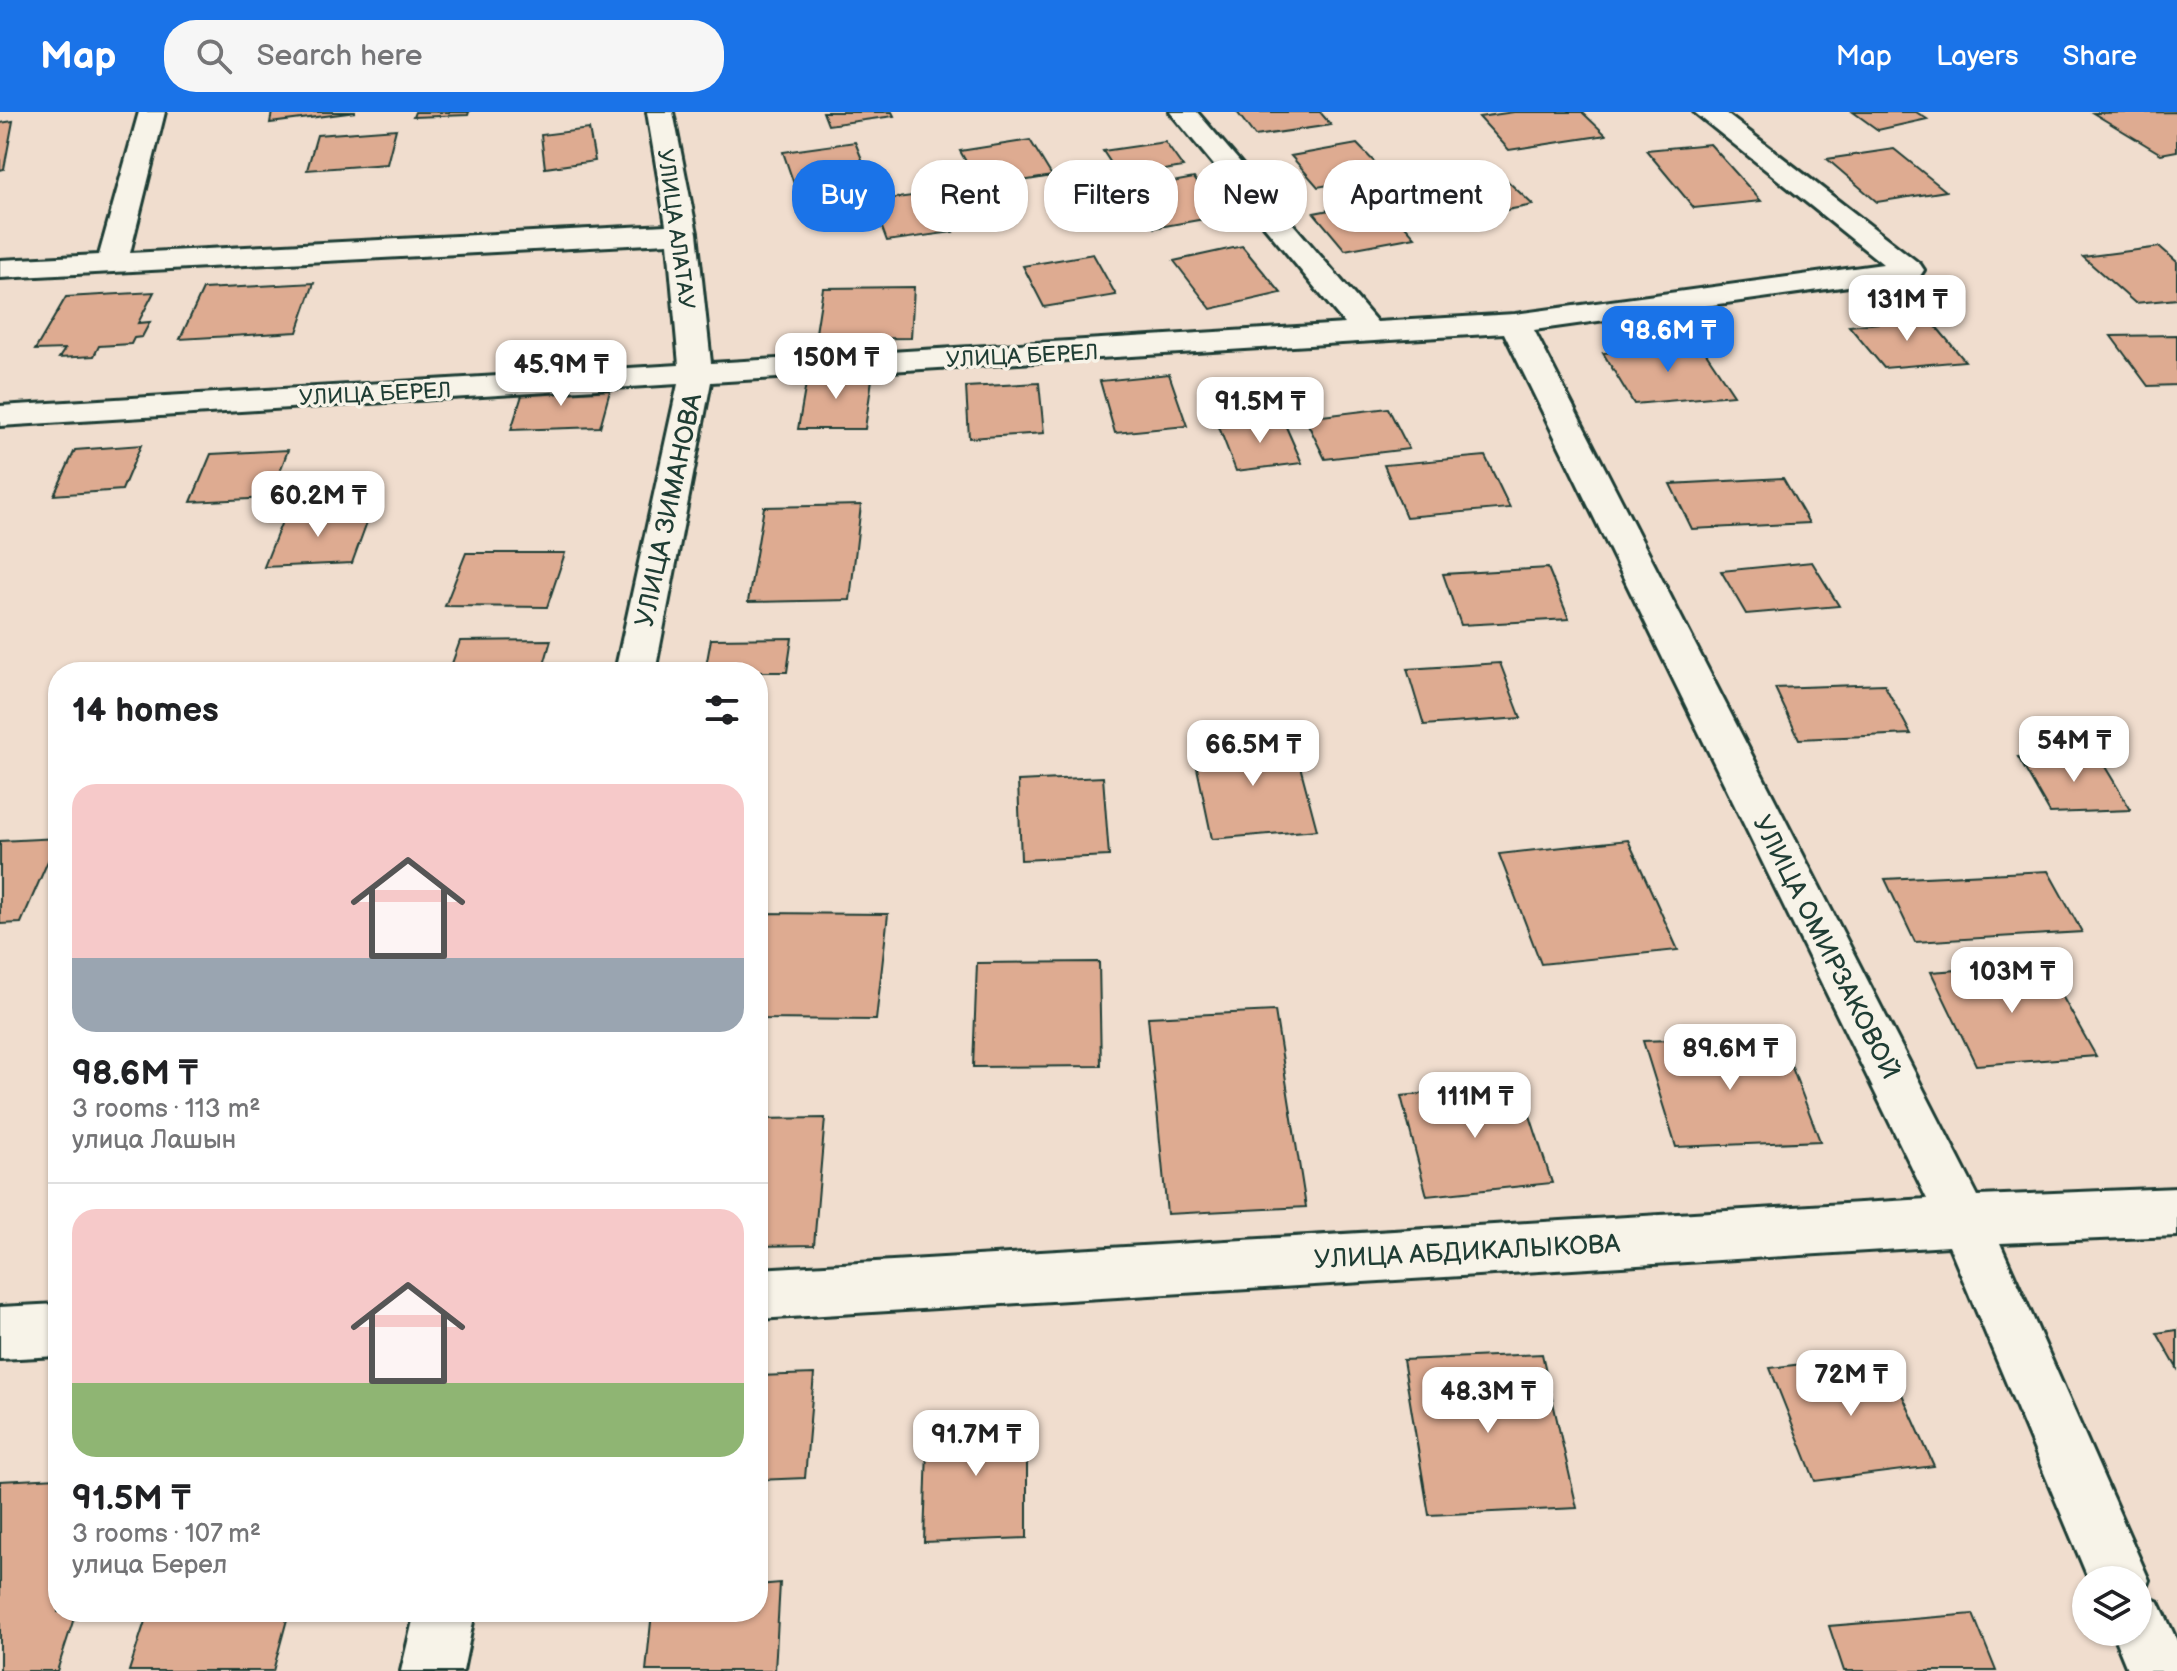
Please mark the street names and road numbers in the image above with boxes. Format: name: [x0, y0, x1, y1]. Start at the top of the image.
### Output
street label: УЛИЦА АЛАТАУ: [651, 147, 700, 311]
street label: УЛИЦА БЕРЕЛ: [945, 339, 1099, 374]
street label: УЛИЦА БЕРЕЛ: [298, 377, 452, 412]
street label: УЛИЦА ЗИМАНОВА: [630, 391, 709, 630]
street label: УЛИЦА ОМИРЗАКОВОЙ: [1746, 811, 1906, 1085]
street label: УЛИЦА АБДИКАЛЫКОВА: [1313, 1229, 1621, 1276]

